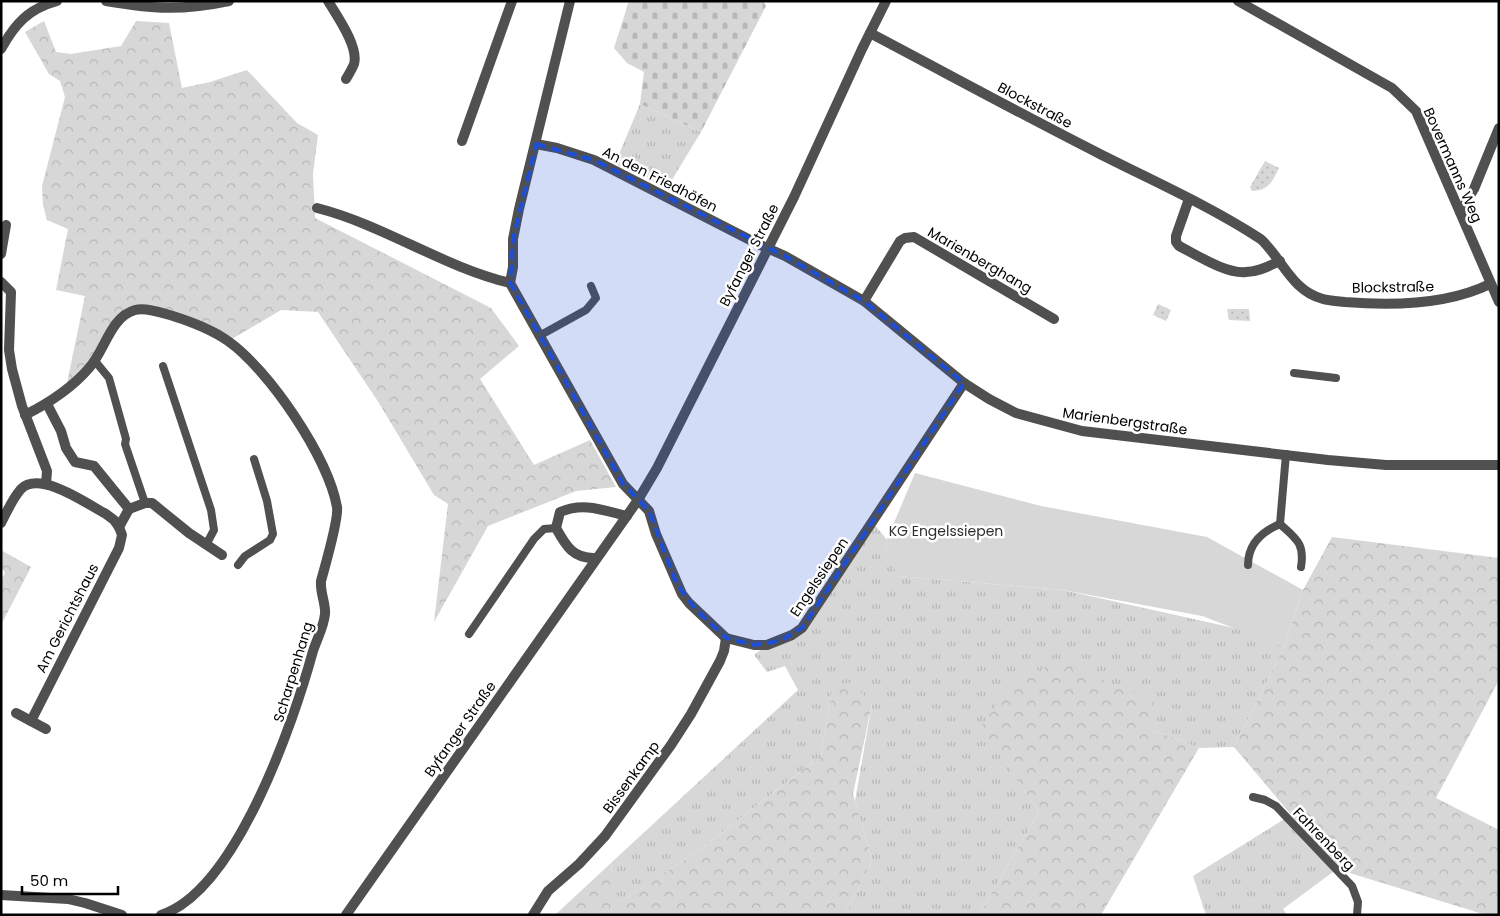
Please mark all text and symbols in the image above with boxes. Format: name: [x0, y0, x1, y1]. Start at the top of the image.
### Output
street label: Blockstraße: [994, 77, 1076, 133]
street label: Bovermanns Weg: [1419, 104, 1487, 226]
street label: An den Friedhöfen: [599, 141, 721, 217]
street label: Byfanger Straße: [714, 200, 784, 310]
street label: Marienberghang: [924, 222, 1036, 298]
street label: Blockstraße: [1352, 276, 1434, 298]
street label: Marienbergstraße: [1061, 402, 1189, 440]
park label: KG Engelssiepen: [889, 521, 1003, 541]
street label: Engelssiepen: [785, 533, 853, 621]
street label: Am Gerichtshaus: [31, 560, 103, 676]
street label: Scharpenhang: [268, 619, 318, 725]
street label: Byfanger Straße: [419, 677, 501, 781]
street label: Bissenkamp: [598, 737, 664, 817]
street label: Fahrenberg: [1289, 803, 1359, 875]
scale bar: [22, 864, 119, 896]
text: 50 m: [30, 870, 68, 891]

